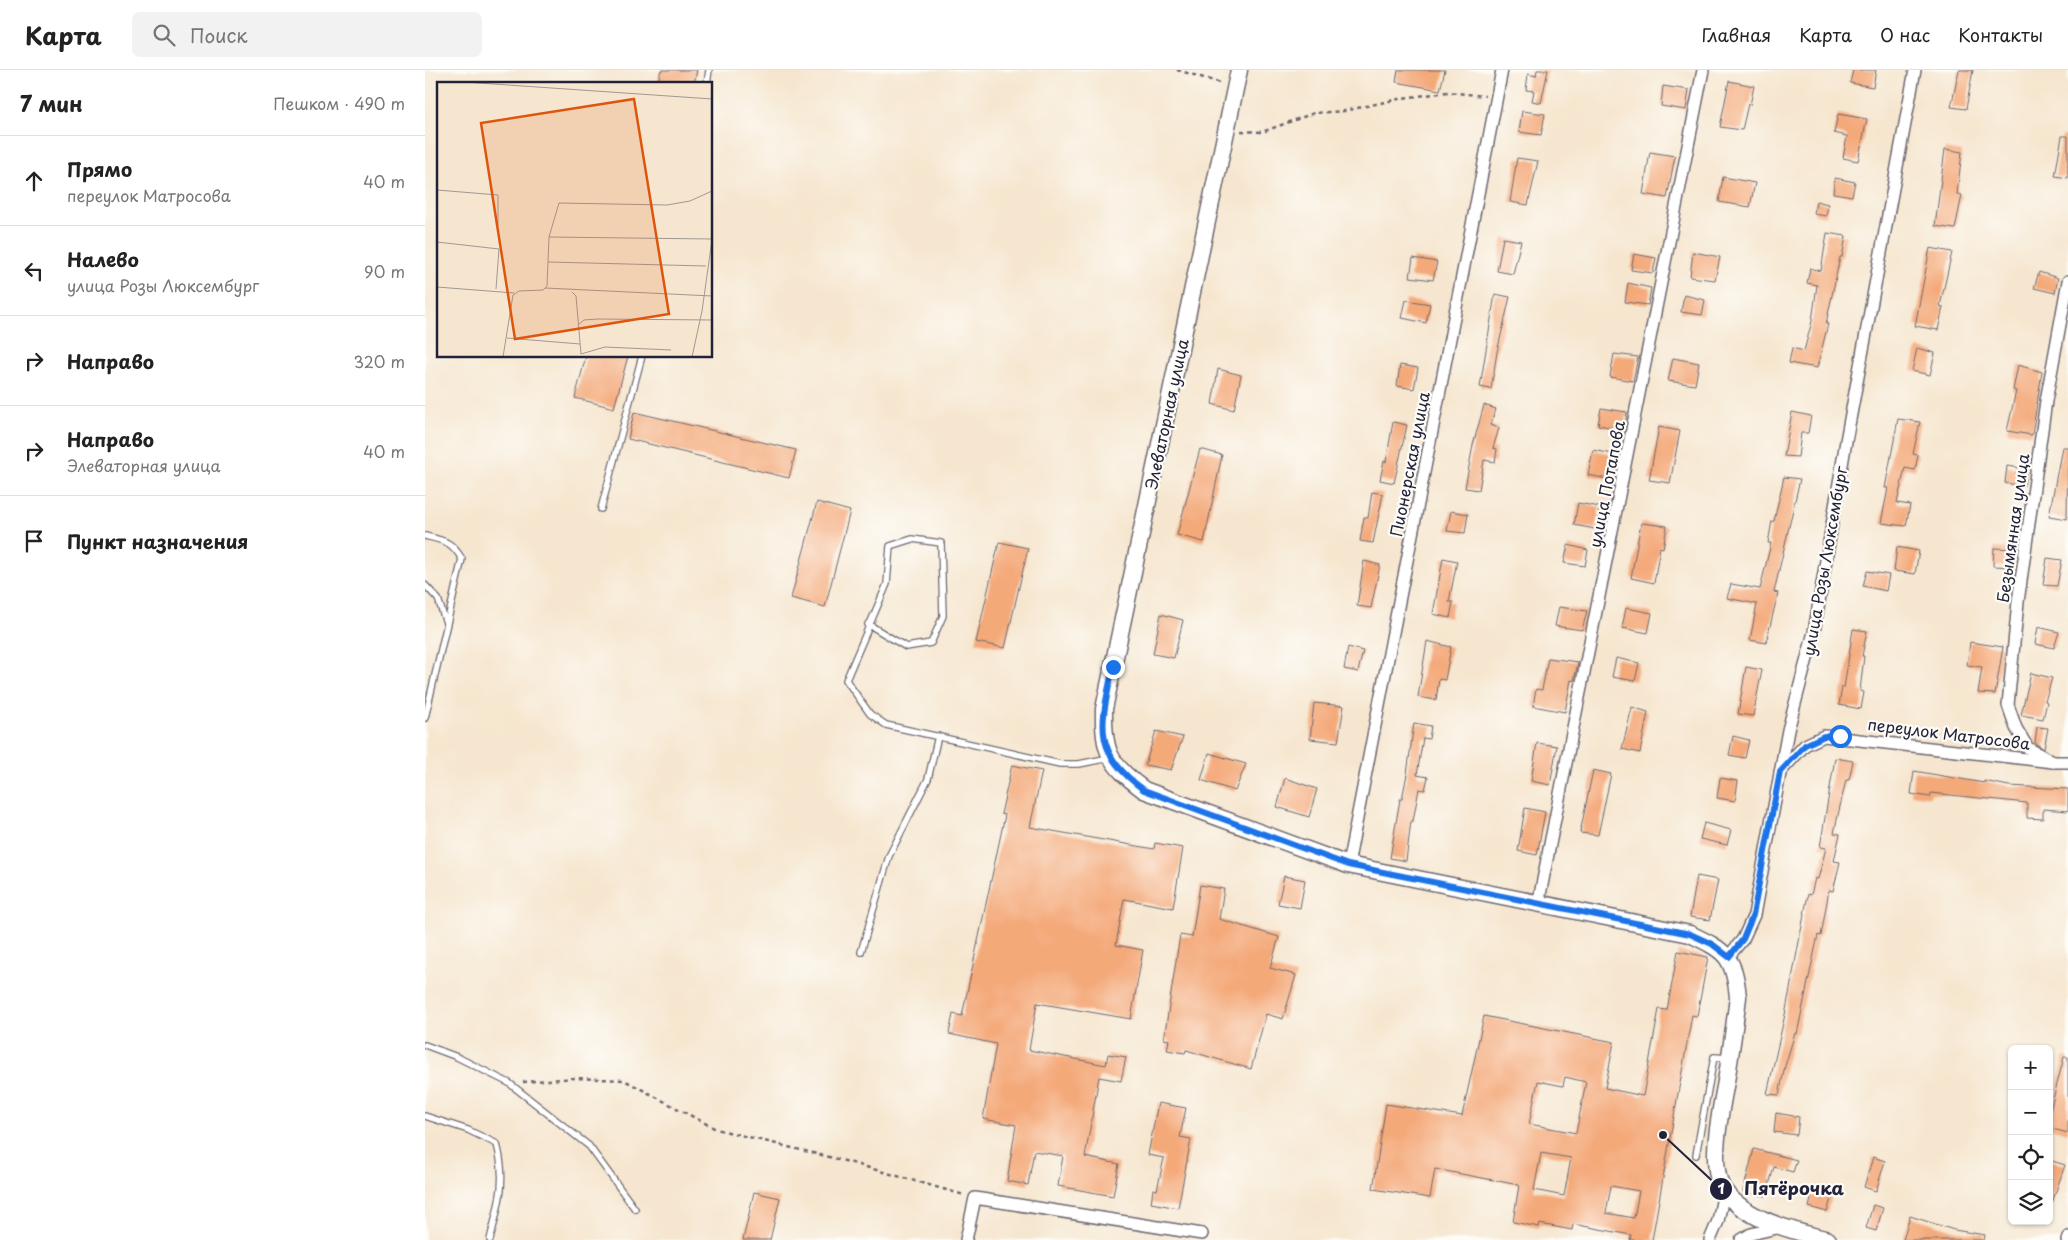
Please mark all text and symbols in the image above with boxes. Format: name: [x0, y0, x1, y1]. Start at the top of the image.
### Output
search box: [132, 12, 482, 57]
text: Карта: [25, 17, 102, 53]
icon: search: [150, 21, 178, 49]
text: Поиск: [190, 21, 248, 49]
text: Главная: [1702, 21, 1771, 48]
text: Карта: [1799, 21, 1852, 48]
text: О нас: [1880, 21, 1930, 48]
text: Контакты: [1958, 21, 2043, 48]
inset map: [437, 82, 713, 358]
text: 7 мин: [20, 87, 83, 119]
text: Пешком · 490 m: [273, 91, 405, 115]
text: Прямо: [67, 155, 132, 183]
icon: ahead: [20, 167, 48, 195]
text: 40 m: [363, 169, 405, 193]
text: переулок Матросова: [67, 183, 231, 207]
text: Налево: [67, 245, 139, 273]
icon: left: [20, 257, 48, 285]
text: 90 m: [364, 259, 405, 283]
text: улица Розы Люксембург: [67, 273, 259, 297]
street label: Элеваторная улица: [1138, 336, 1194, 492]
icon: right: [20, 347, 48, 375]
text: Направо: [67, 347, 154, 375]
text: 320 m: [354, 349, 405, 373]
street label: Пионерская улица: [1383, 389, 1435, 539]
street label: улица Потапова: [1582, 418, 1630, 550]
text: Направо: [67, 425, 154, 453]
icon: right: [20, 437, 48, 465]
text: 40 m: [363, 439, 405, 463]
street label: Безымянная улица: [1990, 452, 2034, 604]
text: Элеваторная улица: [67, 453, 221, 477]
street label: улица Розы Люксембург: [1795, 463, 1853, 658]
icon: arrive: [20, 527, 48, 555]
text: Пункт назначения: [67, 527, 248, 555]
route end: [1102, 656, 1125, 679]
street label: переулок Матросова: [1866, 711, 2032, 755]
route start: [1829, 725, 1852, 748]
map controls: [2008, 1045, 2053, 1225]
button: +: [2008, 1045, 2053, 1090]
button: −: [2008, 1090, 2053, 1135]
button: locate: [2008, 1135, 2053, 1180]
callout: Пятёрочка: [1709, 1172, 1854, 1205]
text: Пятёрочка: [1744, 1174, 1845, 1201]
text: 1: [1717, 1176, 1725, 1199]
button: layers: [2008, 1180, 2053, 1225]

